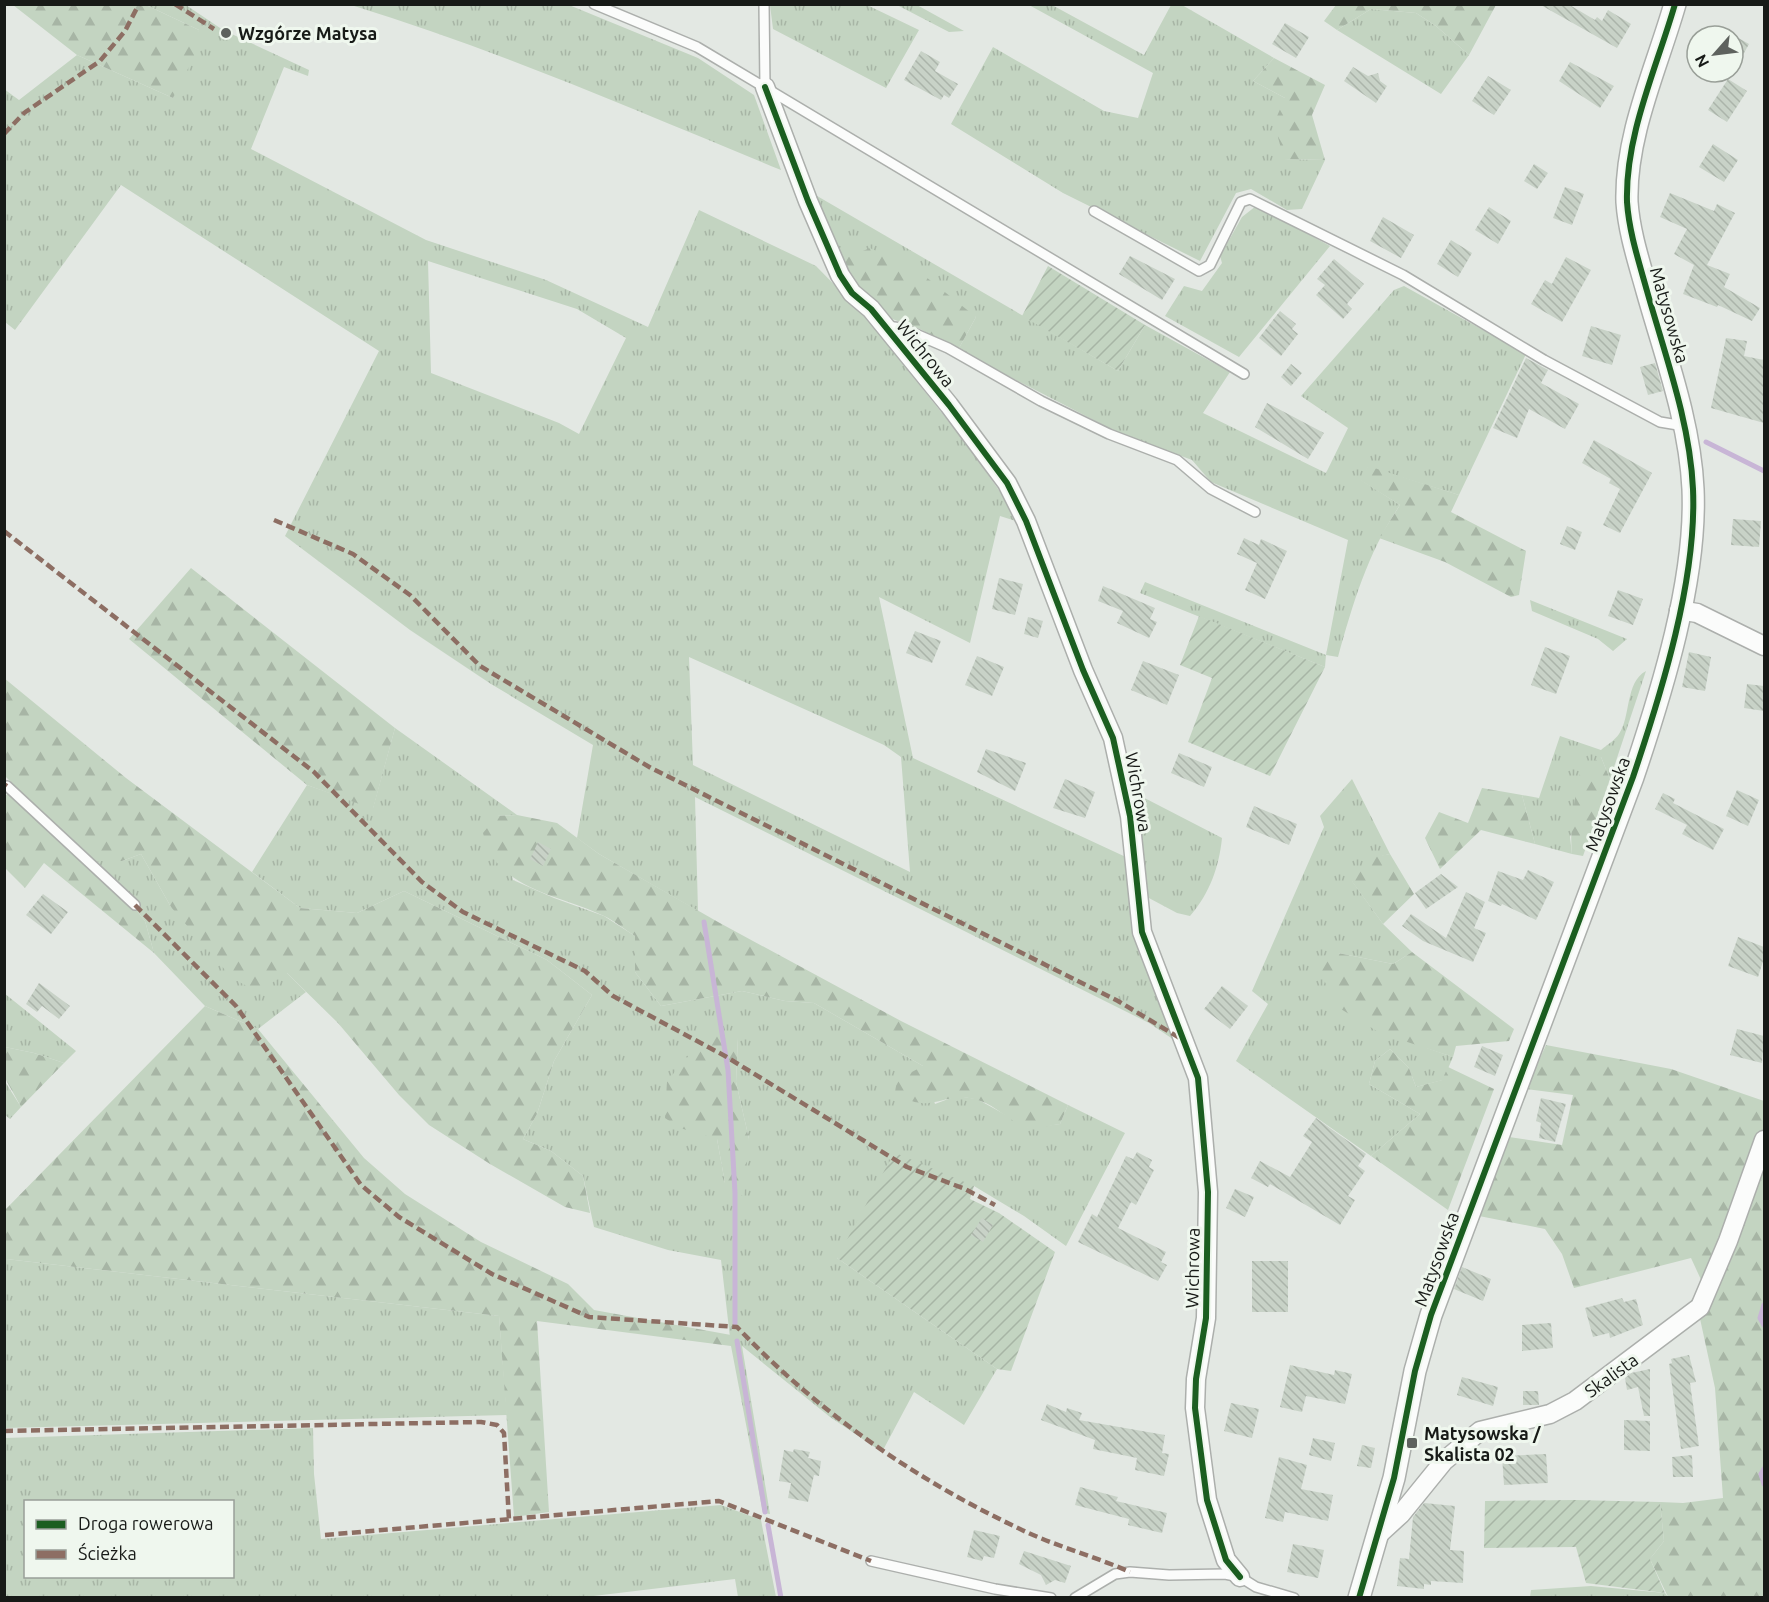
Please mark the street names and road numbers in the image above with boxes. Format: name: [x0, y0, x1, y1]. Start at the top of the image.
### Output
street label: Matysowska: [1647, 265, 1693, 365]
street label: Wichrowa: [893, 315, 959, 391]
street label: Wichrowa: [1122, 751, 1156, 833]
street label: Matysowska: [1581, 754, 1633, 854]
street label: Matysowska: [1410, 1209, 1462, 1309]
street label: Wichrowa: [1181, 1228, 1203, 1308]
street label: Skalista: [1580, 1349, 1642, 1401]

